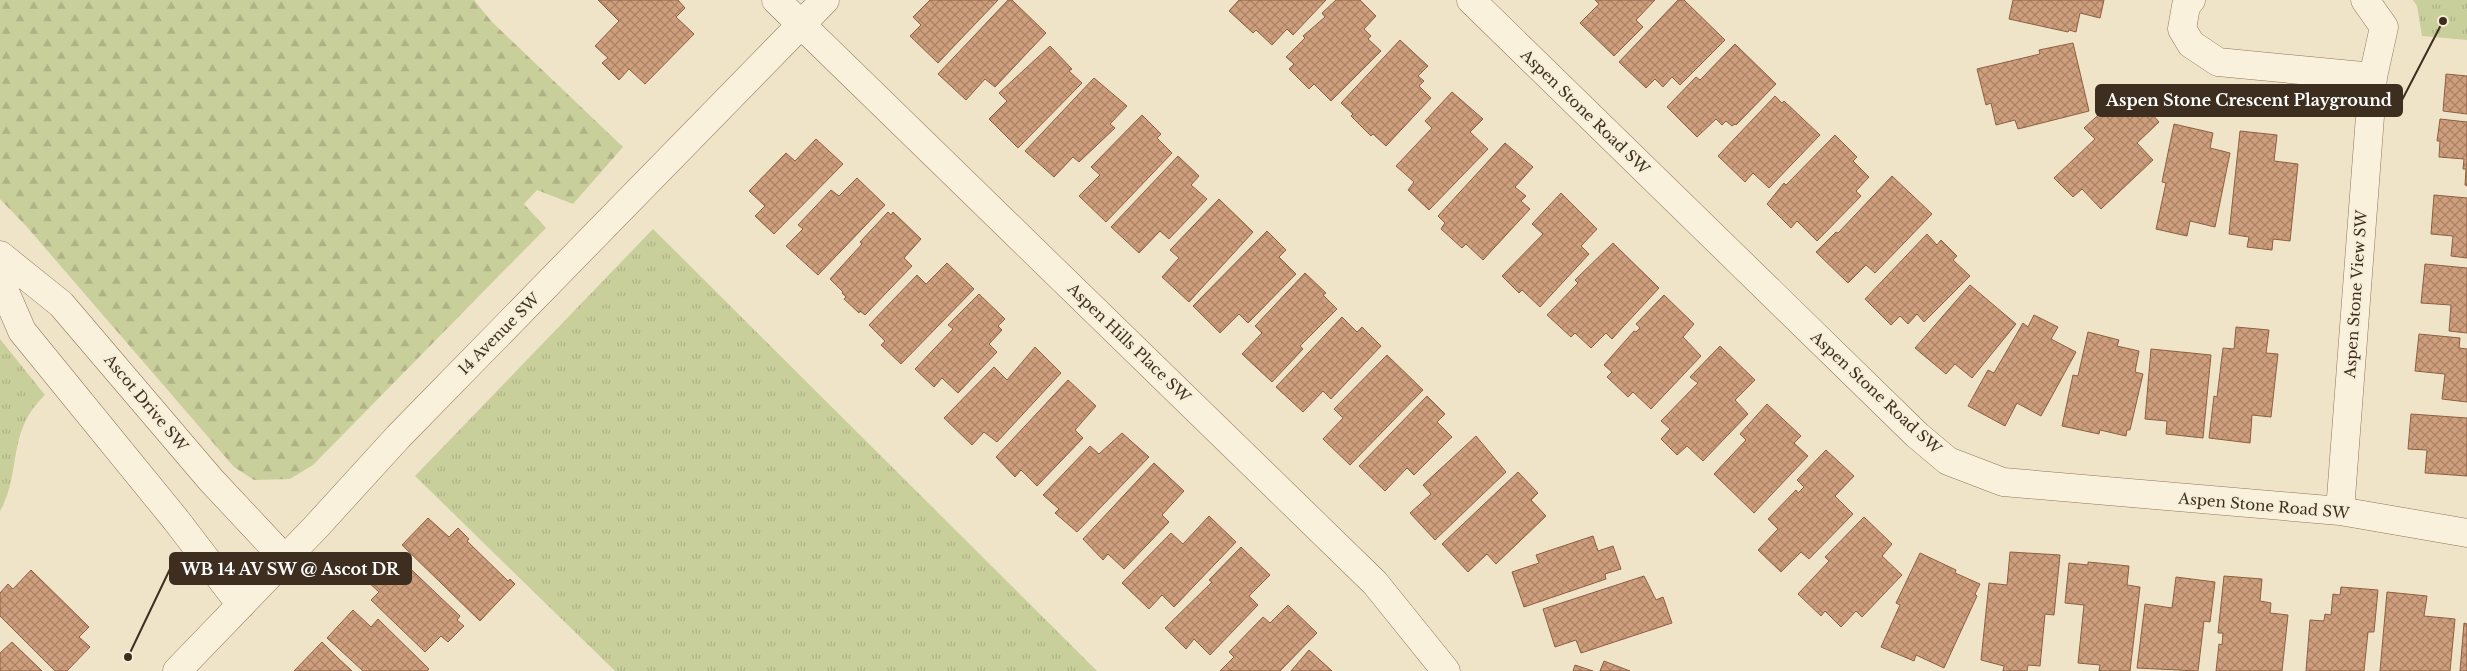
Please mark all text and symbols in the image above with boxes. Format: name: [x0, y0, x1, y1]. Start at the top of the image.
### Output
street label: Aspen Stone Road SW: [1516, 45, 1654, 178]
callout: Aspen Stone Crescent Playground: [2096, 85, 2402, 116]
text: Aspen Stone Crescent Playground: [2105, 90, 2392, 110]
street label: Aspen Stone View SW: [2340, 209, 2371, 380]
street label: Aspen Hills Place SW: [1063, 278, 1195, 406]
street label: 14 Avenue SW: [454, 289, 544, 378]
street label: Aspen Stone Road SW: [1806, 327, 1946, 458]
street label: Ascot Drive SW: [100, 350, 193, 455]
street label: Aspen Stone Road SW: [2177, 488, 2351, 522]
callout: WB 14 AV SW @ Ascot DR: [170, 553, 411, 584]
text: WB 14 AV SW @ Ascot DR: [180, 559, 400, 579]

